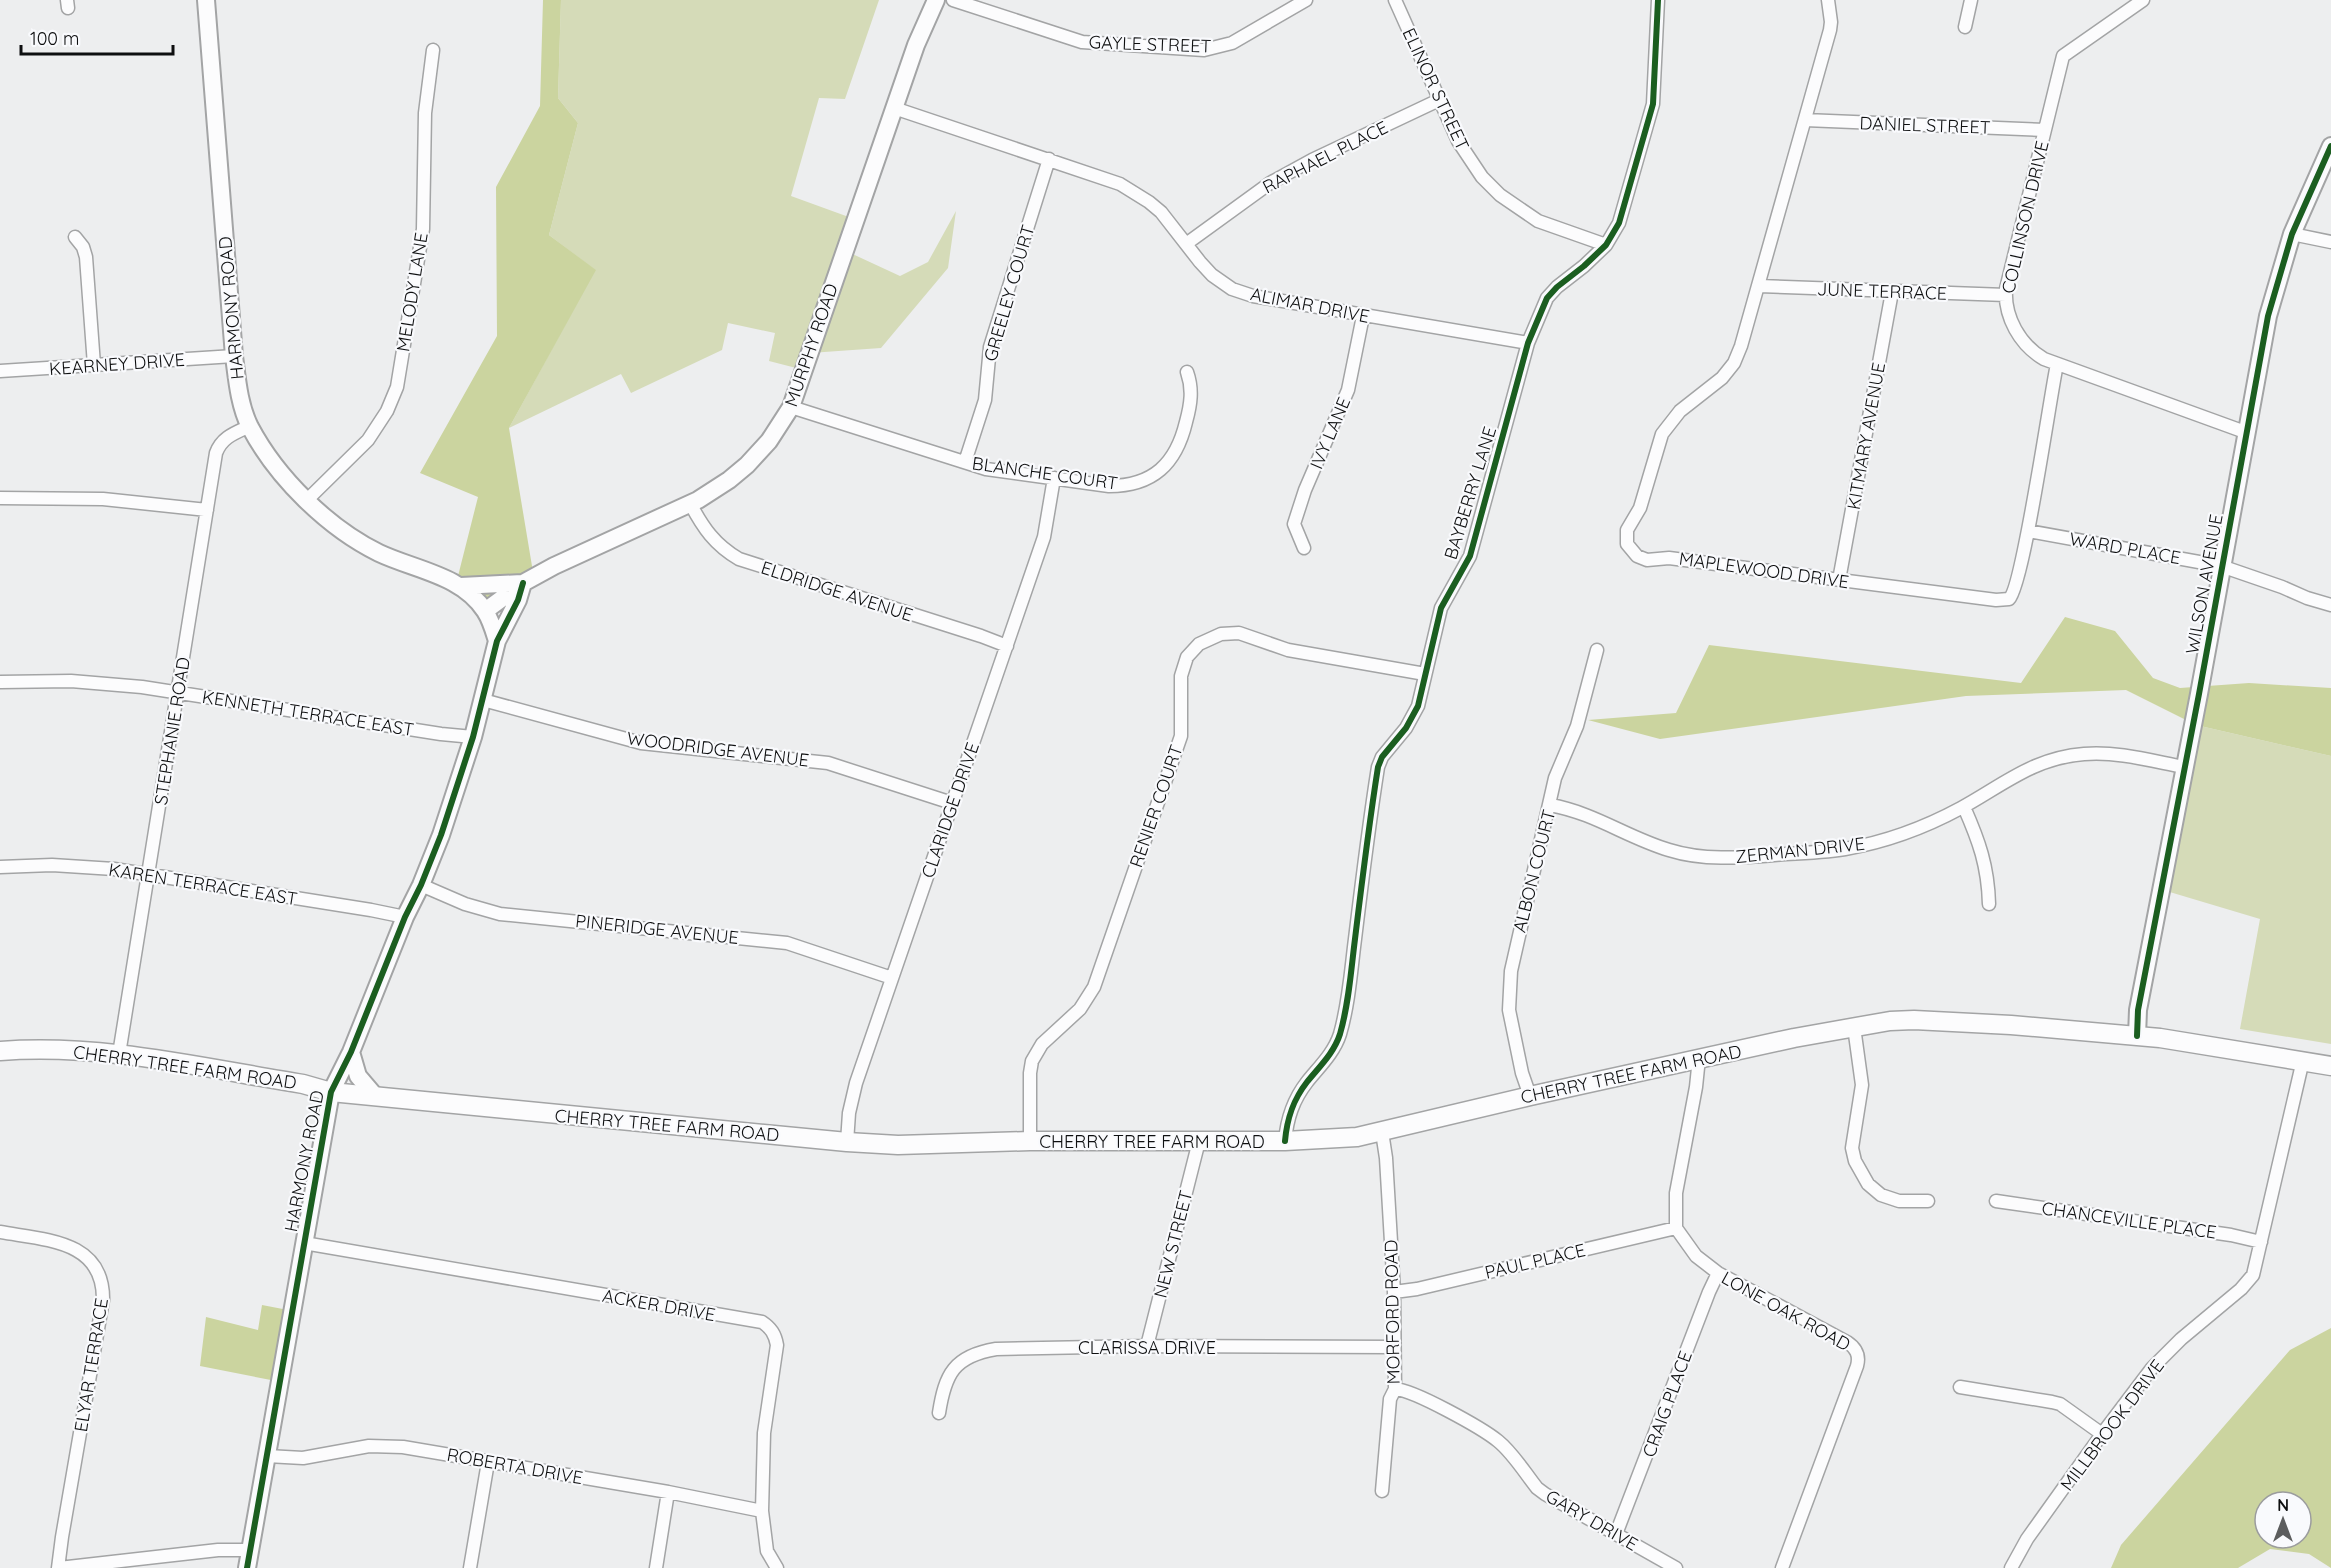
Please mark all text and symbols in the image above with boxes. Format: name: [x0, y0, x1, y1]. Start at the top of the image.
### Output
scale bar: [21, 18, 172, 56]
street label: ELINOR STREET: [1398, 24, 1474, 154]
text: 100 m: [30, 27, 79, 50]
street label: GAYLE STREET: [1088, 30, 1212, 58]
street label: DANIEL STREET: [1859, 111, 1991, 139]
street label: RAPHAEL PLACE: [1258, 116, 1392, 198]
street label: COLLINSON DRIVE: [1996, 138, 2054, 296]
street label: GREELEY COURT: [979, 222, 1039, 364]
street label: MELODY LANE: [391, 231, 433, 353]
street label: HARMONY ROAD: [213, 235, 249, 381]
street label: JUNE TERRACE: [1817, 277, 1947, 305]
street label: MURPHY ROAD: [779, 280, 843, 410]
street label: ALIMAR DRIVE: [1248, 282, 1372, 328]
street label: KEARNEY DRIVE: [48, 348, 186, 380]
street label: KITMARY AVENUE: [1842, 361, 1890, 511]
street label: IVY LANE: [1305, 394, 1355, 472]
street label: BAYBERRY LANE: [1439, 424, 1501, 562]
street label: BLANCHE COURT: [971, 451, 1119, 495]
street label: WILSON AVENUE: [2180, 512, 2228, 656]
street label: WARD PLACE: [2068, 527, 2182, 569]
street label: MAPLEWOOD DRIVE: [1677, 547, 1851, 593]
street label: ELDRIDGE AVENUE: [758, 556, 916, 626]
street label: STEPHANIE ROAD: [149, 655, 195, 807]
street label: KENNETH TERRACE EAST: [200, 685, 416, 741]
street label: WOODRIDGE AVENUE: [626, 726, 810, 772]
street label: CLARIDGE DRIVE: [916, 739, 984, 881]
street label: RENIER COURT: [1124, 742, 1188, 870]
street label: ALBON COURT: [1508, 807, 1560, 935]
street label: ZERMAN DRIVE: [1734, 832, 1866, 868]
street label: KAREN TERRACE EAST: [107, 858, 299, 910]
street label: PINERIDGE AVENUE: [574, 909, 740, 949]
street label: CHERRY TREE FARM ROAD: [1518, 1039, 1744, 1109]
street label: CHERRY TREE FARM ROAD: [72, 1040, 298, 1094]
street label: HARMONY ROAD: [279, 1088, 329, 1234]
street label: CHERRY TREE FARM ROAD: [554, 1104, 780, 1146]
street label: CHERRY TREE FARM ROAD: [1039, 1130, 1265, 1153]
street label: NEW STREET: [1149, 1188, 1197, 1300]
street label: CHANCEVILLE PLACE: [2040, 1196, 2218, 1244]
street label: PAUL PLACE: [1482, 1238, 1588, 1284]
street label: MORFORD ROAD: [1379, 1239, 1405, 1385]
street label: LONE OAK ROAD: [1717, 1266, 1855, 1356]
street label: ACKER DRIVE: [601, 1284, 717, 1326]
street label: ELYAR TERRACE: [69, 1296, 113, 1434]
street label: CLARISSA DRIVE: [1078, 1336, 1216, 1359]
street label: CRAIG PLACE: [1637, 1348, 1697, 1460]
street label: MILLBROOK DRIVE: [2055, 1355, 2169, 1495]
street label: ROBERTA DRIVE: [445, 1443, 585, 1489]
street label: GARY DRIVE: [1542, 1484, 1642, 1556]
north arrow: [2253, 1490, 2313, 1550]
text: N: [2277, 1495, 2289, 1515]

